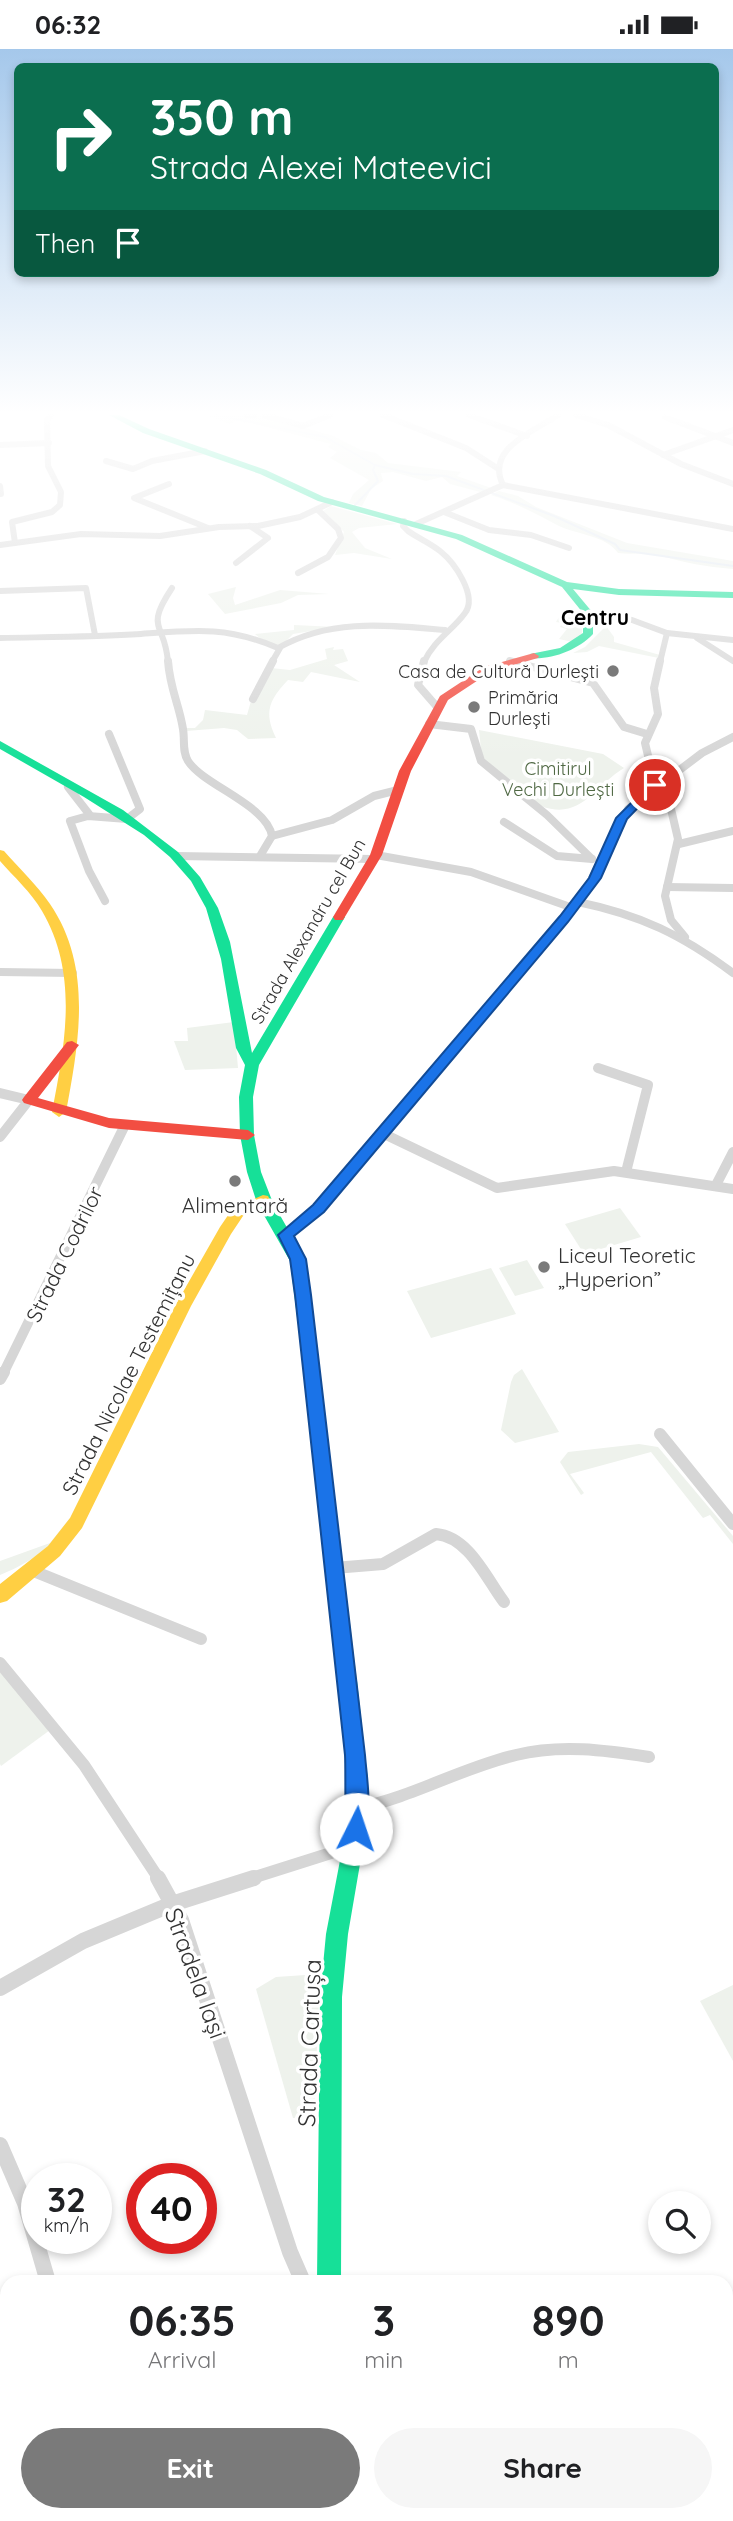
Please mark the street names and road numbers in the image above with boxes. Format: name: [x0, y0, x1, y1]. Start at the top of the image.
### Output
street label: Strada Alexandru cel Bun: [246, 834, 370, 1028]
street label: Strada Codrilor: [20, 1182, 108, 1326]
street label: Strada Nicolae Testemițanu: [56, 1249, 200, 1499]
street label: Stradela Iași: [159, 1904, 233, 2042]
street label: Strada Cartușa: [291, 1959, 327, 2127]

